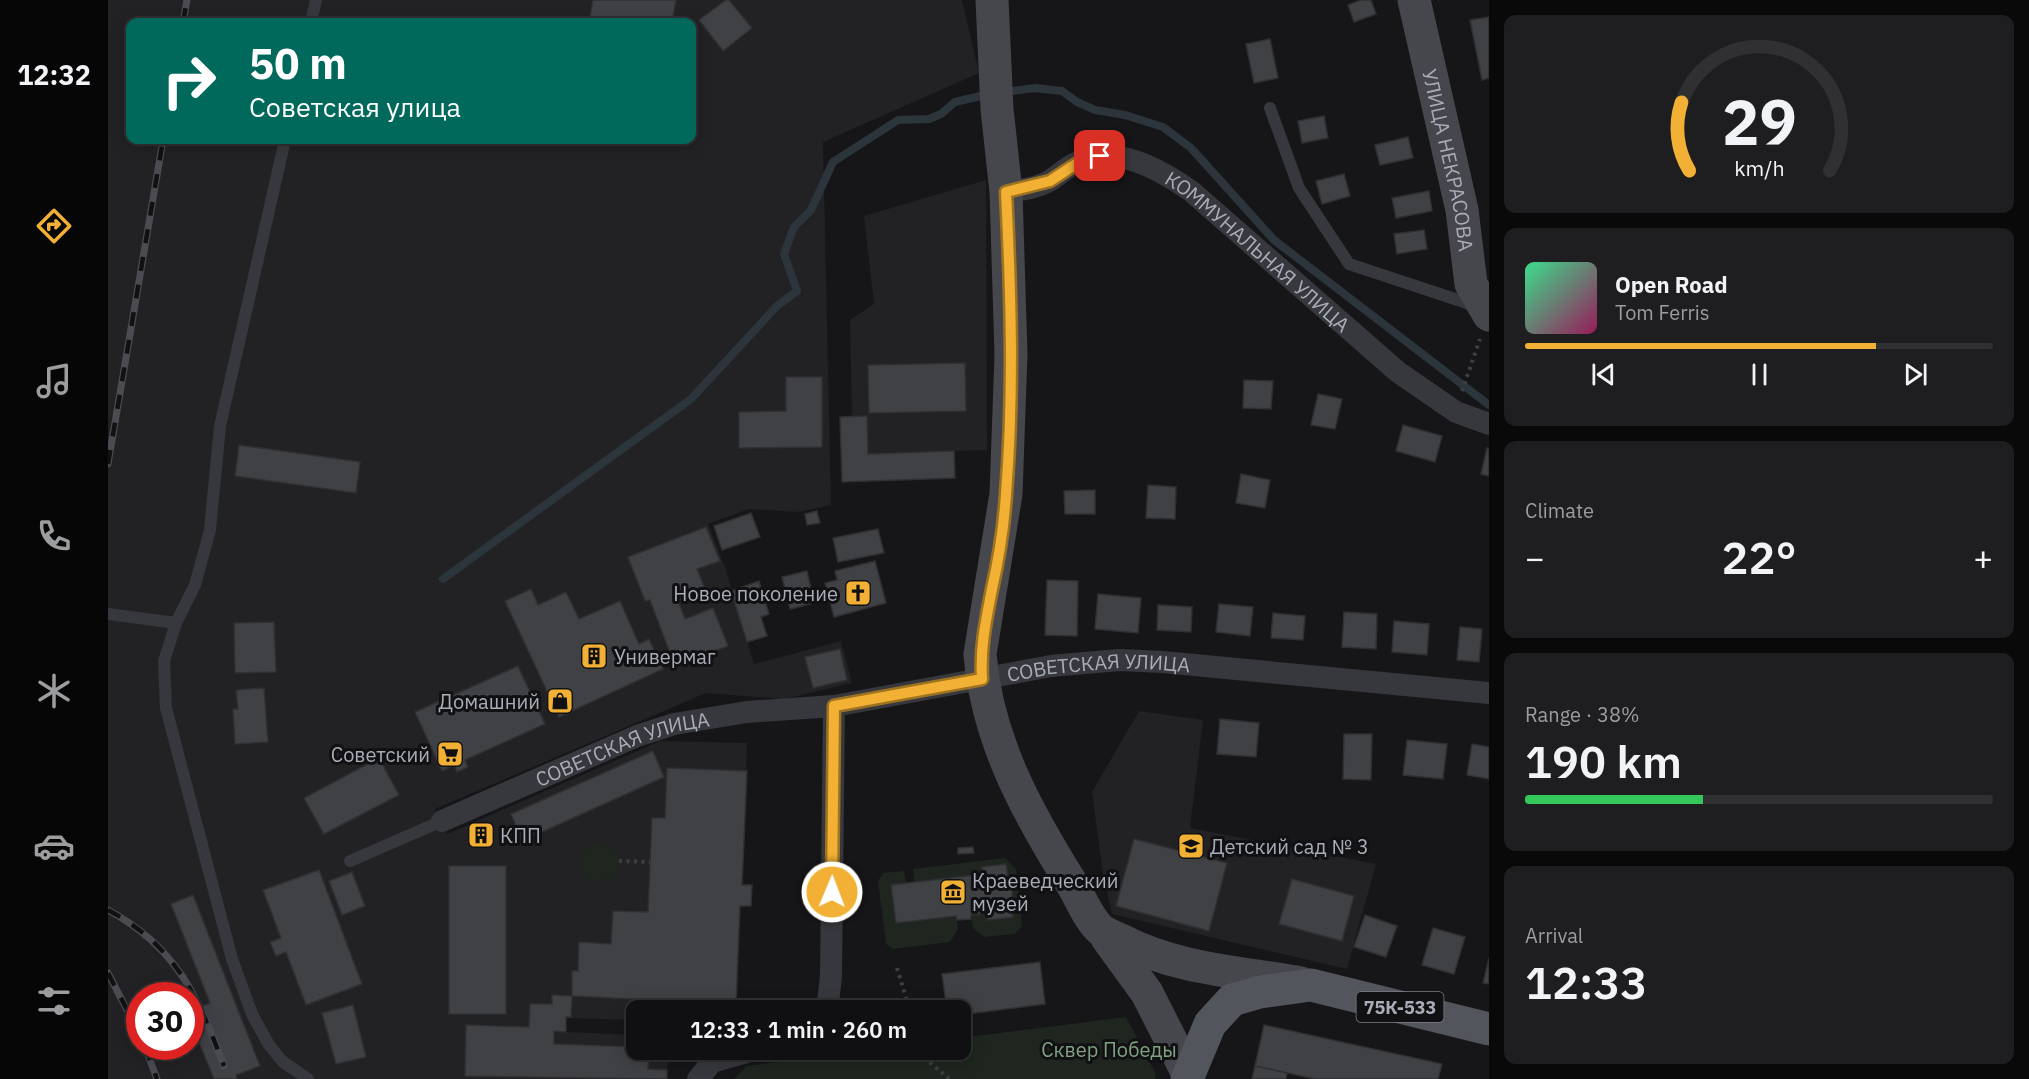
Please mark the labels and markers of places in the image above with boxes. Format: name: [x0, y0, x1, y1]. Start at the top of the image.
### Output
pin: [1074, 130, 1125, 181]
church icon: Новое поколение: [843, 578, 873, 608]
place label: Новое поколение: [673, 580, 838, 607]
building icon: Универмаг: [579, 641, 609, 671]
place label: Универмаг: [614, 643, 716, 670]
shop icon: Домашний: [545, 686, 575, 716]
place label: Домашний: [439, 688, 540, 715]
supermarket icon: Советский: [435, 739, 465, 769]
place label: Советский: [331, 741, 430, 768]
building icon: КПП: [466, 820, 496, 850]
place label: КПП: [500, 822, 541, 849]
school or university icon: Детский сад № 3: [1176, 831, 1206, 861]
place label: Детский сад № 3: [1210, 833, 1369, 860]
place label: Краеведческий музей: [972, 867, 1118, 917]
museum icon: Краеведческий музей: [938, 877, 968, 907]

